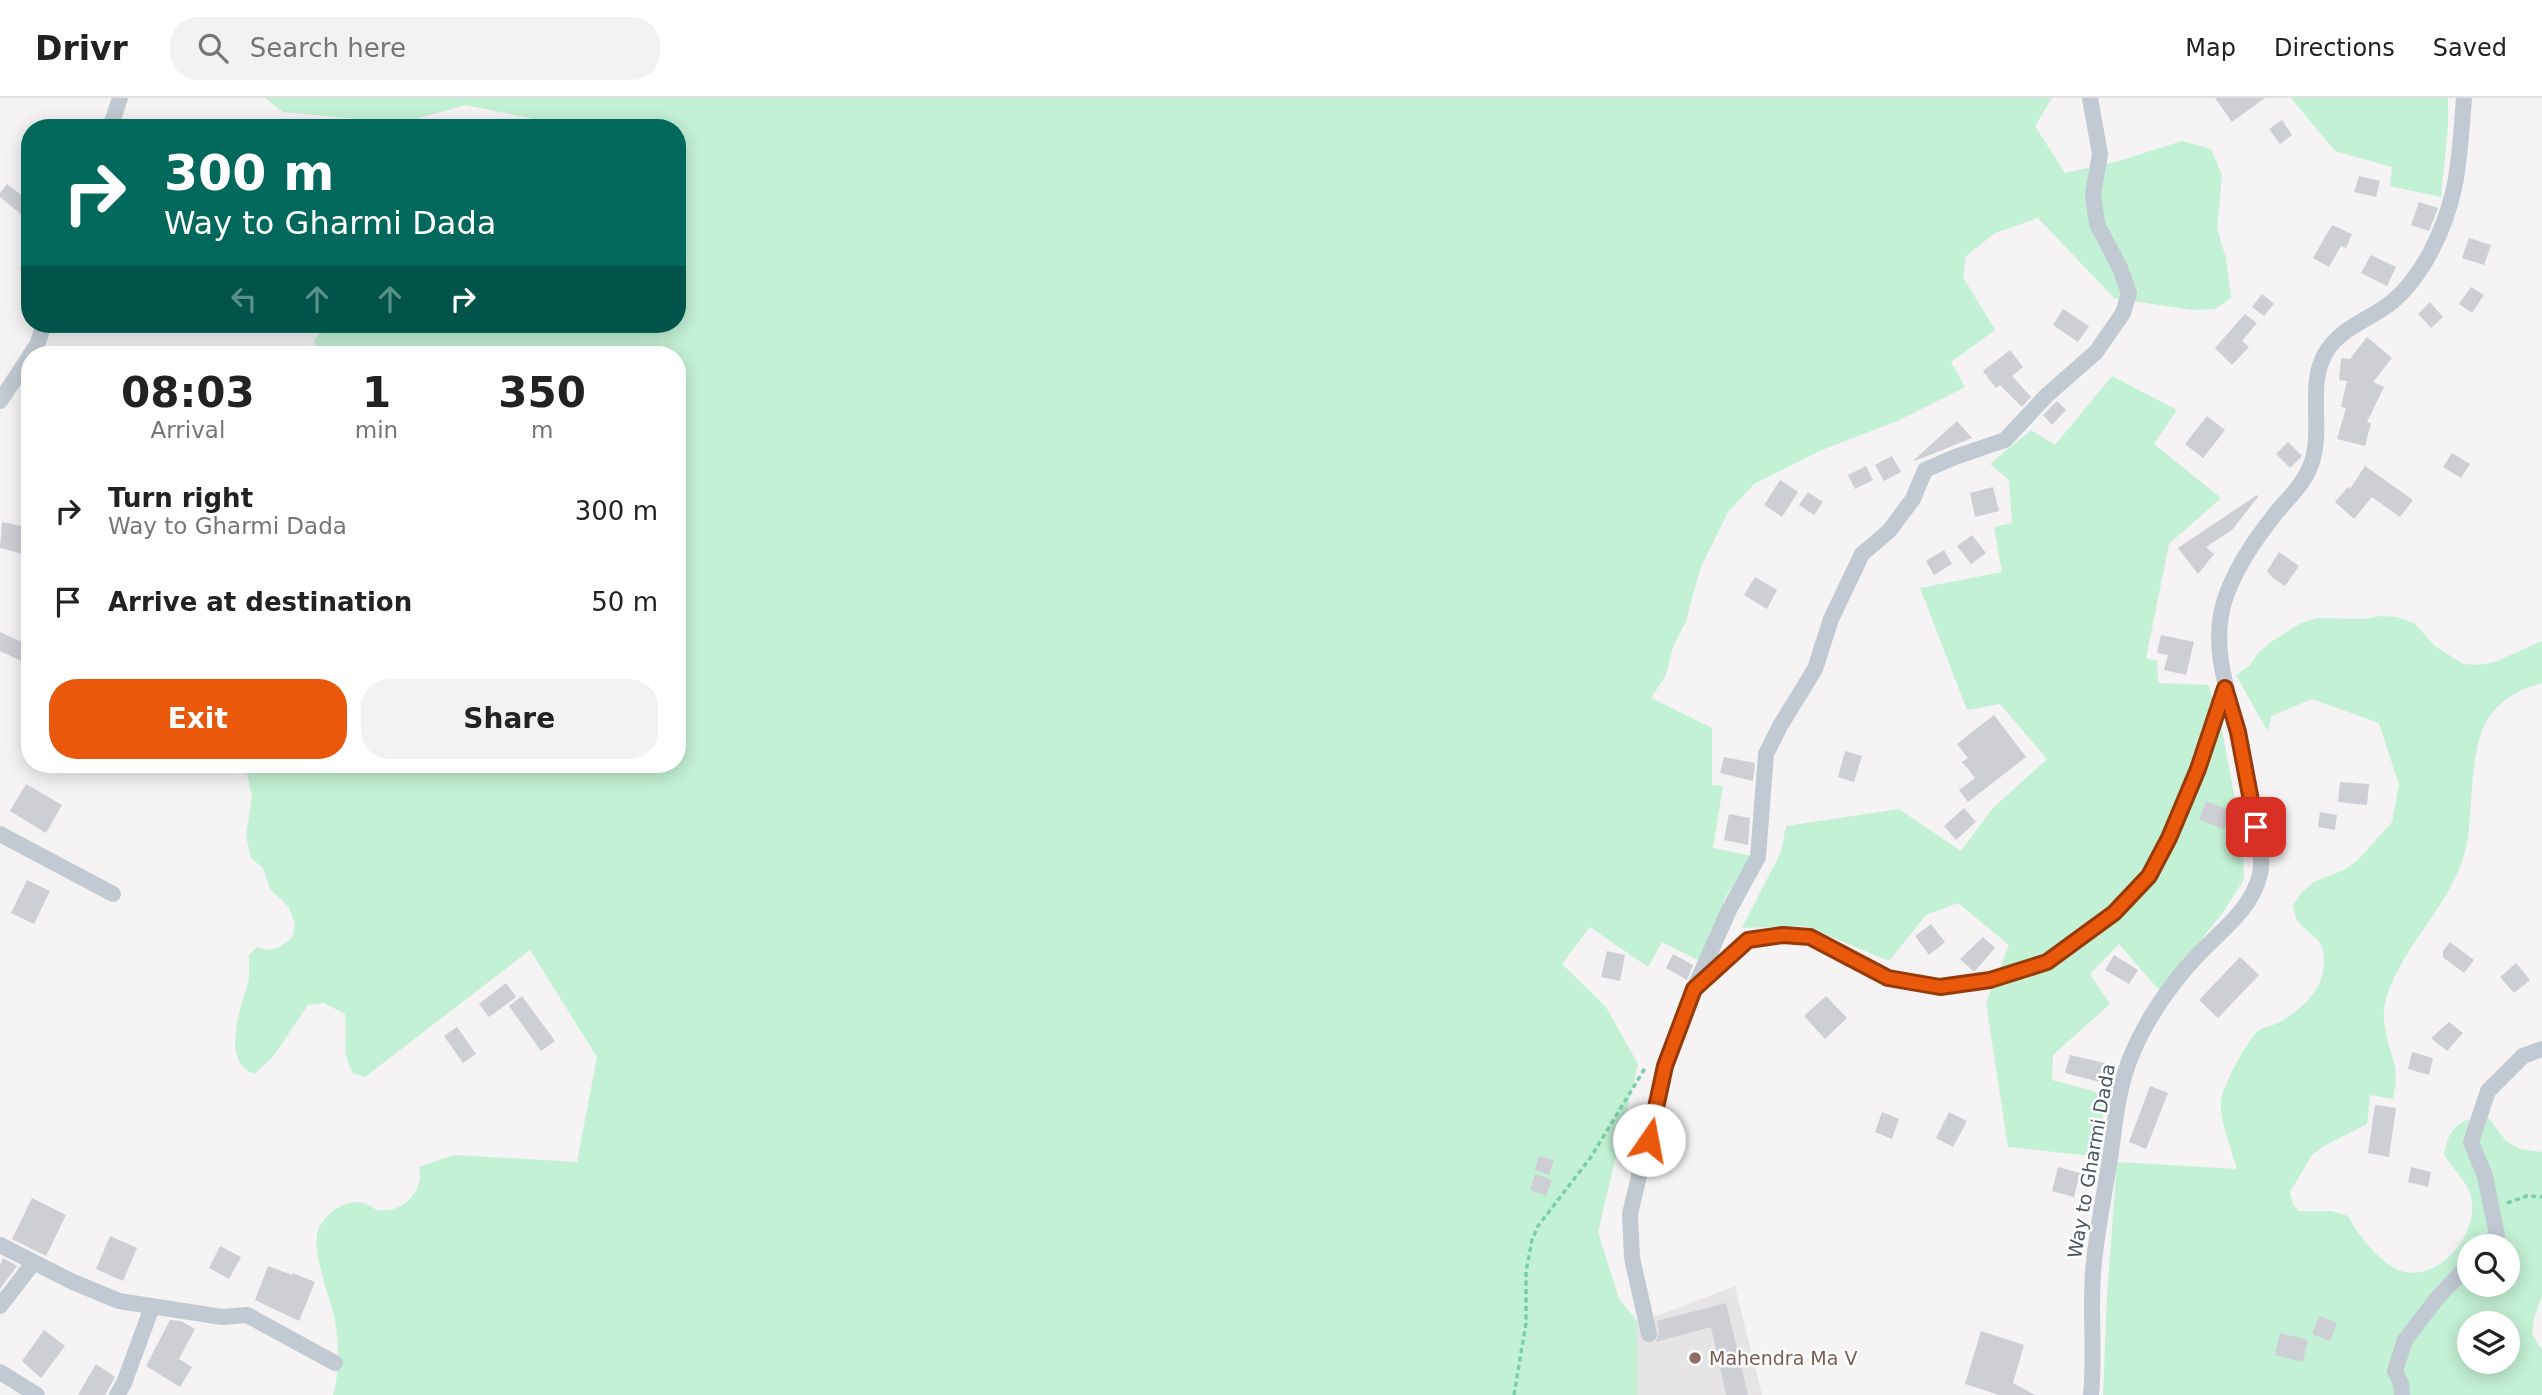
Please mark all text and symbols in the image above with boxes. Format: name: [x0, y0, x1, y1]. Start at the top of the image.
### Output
search box: [170, 17, 660, 80]
text: Drivr: [35, 29, 128, 68]
icon: search: [194, 29, 232, 67]
text: Search here: [250, 33, 406, 63]
text: Map: [2185, 34, 2236, 62]
text: Directions: [2274, 34, 2395, 62]
text: Saved: [2433, 34, 2507, 62]
text: 300 m: [164, 145, 334, 202]
icon: right: [49, 147, 140, 238]
text: Way to Gharmi Dada: [164, 204, 496, 242]
icon: left: [225, 280, 263, 318]
icon: ahead: [298, 280, 336, 318]
icon: ahead: [371, 280, 409, 318]
icon: right: [444, 280, 482, 318]
text: 08:03: [121, 368, 255, 417]
text: 1: [362, 368, 391, 417]
text: 350: [498, 368, 586, 417]
text: Arrival: [151, 417, 225, 443]
text: min: [355, 417, 398, 443]
text: m: [531, 417, 553, 443]
text: Turn right: [108, 483, 253, 513]
icon: right: [49, 492, 87, 530]
text: 300 m: [575, 496, 658, 526]
text: Way to Gharmi Dada: [108, 513, 347, 539]
icon: arrive: [49, 583, 87, 621]
text: Arrive at destination: [108, 587, 412, 617]
text: 50 m: [591, 587, 658, 617]
button: Exit: [49, 679, 347, 759]
button: Share: [361, 679, 658, 759]
pin: [2226, 797, 2286, 857]
icon: arrive: [2237, 808, 2275, 846]
street label: Way to Gharmi Dada: [2063, 1062, 2119, 1260]
position arrow: [1612, 1103, 1686, 1177]
map controls: [2457, 1234, 2520, 1374]
button: search: [2457, 1234, 2520, 1297]
button: layers: [2457, 1311, 2520, 1374]
place label: Mahendra Ma V: [1709, 1347, 1857, 1369]
marker: Mahendra Ma V: [1687, 1350, 1703, 1366]

